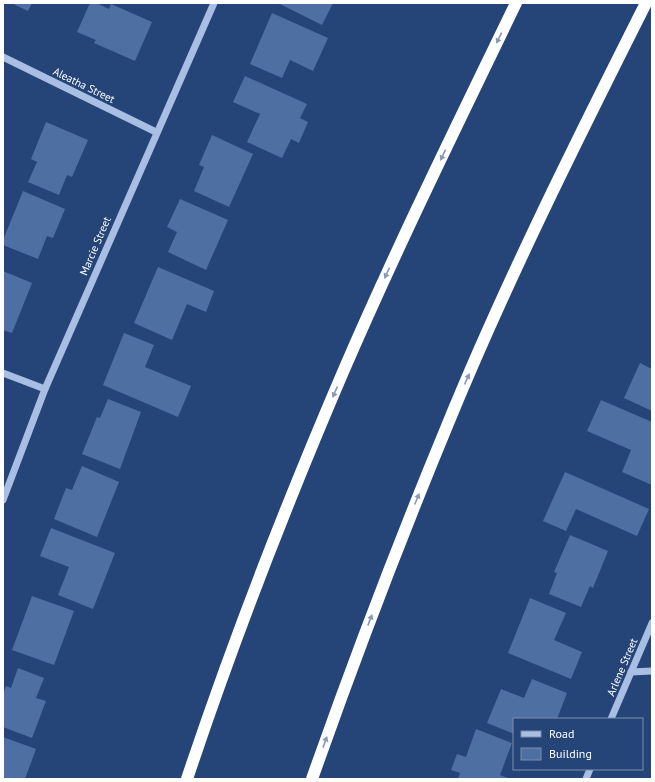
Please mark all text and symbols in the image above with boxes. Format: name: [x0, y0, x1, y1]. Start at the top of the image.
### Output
one-way arrow: [496, 32, 502, 44]
street label: Aleatha Street: [51, 64, 117, 106]
one-way arrow: [440, 150, 446, 161]
street label: Marcie Street: [76, 214, 114, 277]
one-way arrow: [384, 267, 390, 278]
one-way arrow: [465, 373, 471, 385]
one-way arrow: [331, 386, 337, 398]
one-way arrow: [415, 493, 421, 505]
one-way arrow: [367, 614, 373, 626]
street label: Arlene Street: [604, 636, 641, 698]
legend: [513, 718, 643, 770]
text: Road: [549, 726, 574, 741]
one-way arrow: [322, 736, 328, 748]
text: Building: [549, 746, 592, 761]

